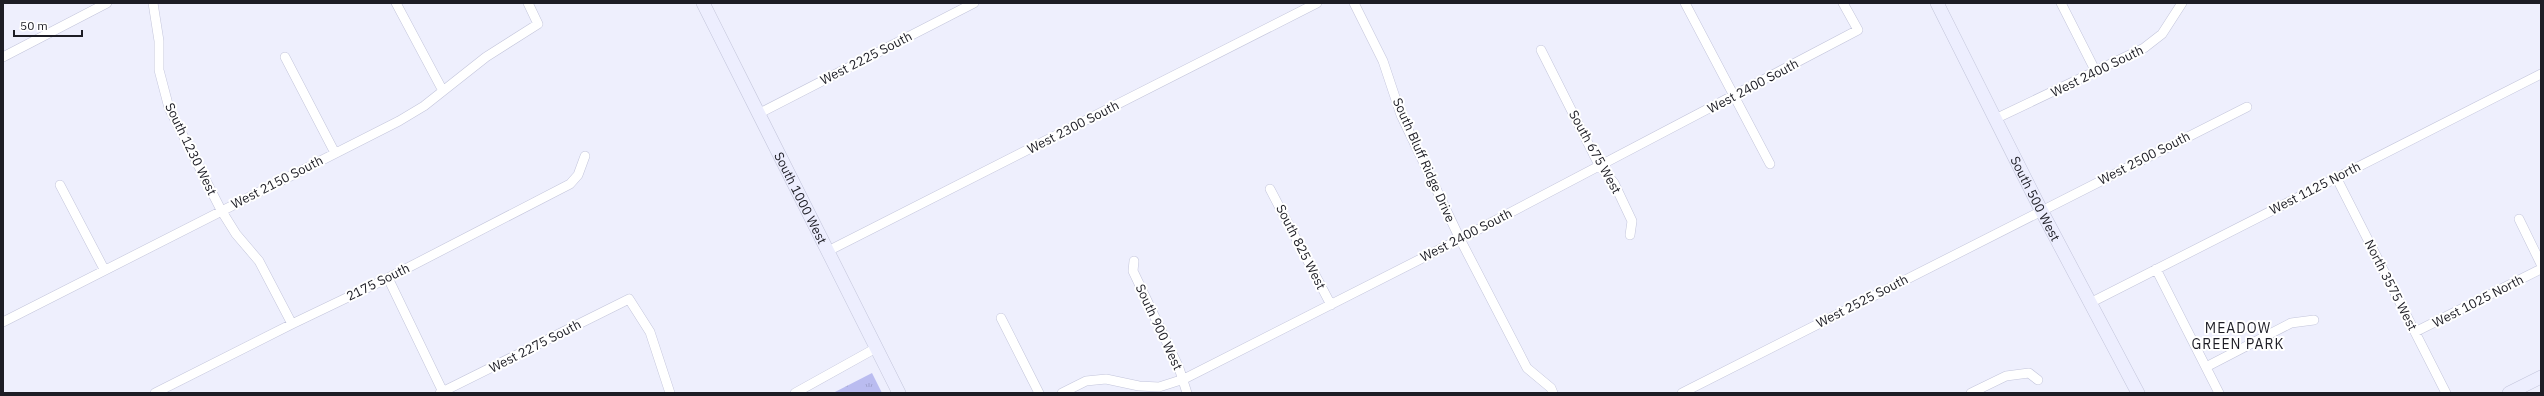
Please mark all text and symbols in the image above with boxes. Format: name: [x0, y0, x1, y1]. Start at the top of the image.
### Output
scale bar: [14, 12, 82, 38]
text: 50 m: [20, 18, 48, 33]
street label: West 2225 South: [817, 28, 915, 88]
street label: West 2400 South: [2048, 41, 2146, 101]
street label: West 2400 South: [1704, 55, 1802, 117]
street label: South Bluff Ridge Drive: [1389, 95, 1459, 225]
street label: West 2300 South: [1024, 97, 1122, 157]
street label: South 1230 West: [161, 100, 221, 198]
street label: South 675 West: [1565, 107, 1625, 197]
street label: West 2500 South: [2095, 128, 2193, 188]
street label: South 1000 West: [771, 149, 831, 247]
street label: West 2150 South: [228, 152, 326, 212]
street label: South 500 West: [2007, 153, 2064, 244]
street label: West 1125 North: [2267, 158, 2363, 218]
street label: South 825 West: [1272, 202, 1330, 292]
street label: West 2400 South: [1417, 205, 1515, 265]
street label: North 3575 West: [2361, 237, 2421, 333]
street label: 2175 South: [344, 259, 412, 305]
street label: West 2525 South: [1813, 271, 1911, 331]
street label: West 1025 North: [2430, 271, 2526, 331]
street label: South 900 West: [1132, 281, 1186, 373]
street label: West 2275 South: [486, 316, 584, 376]
district label: MEADOW GREEN PARK: [2192, 319, 2284, 353]

